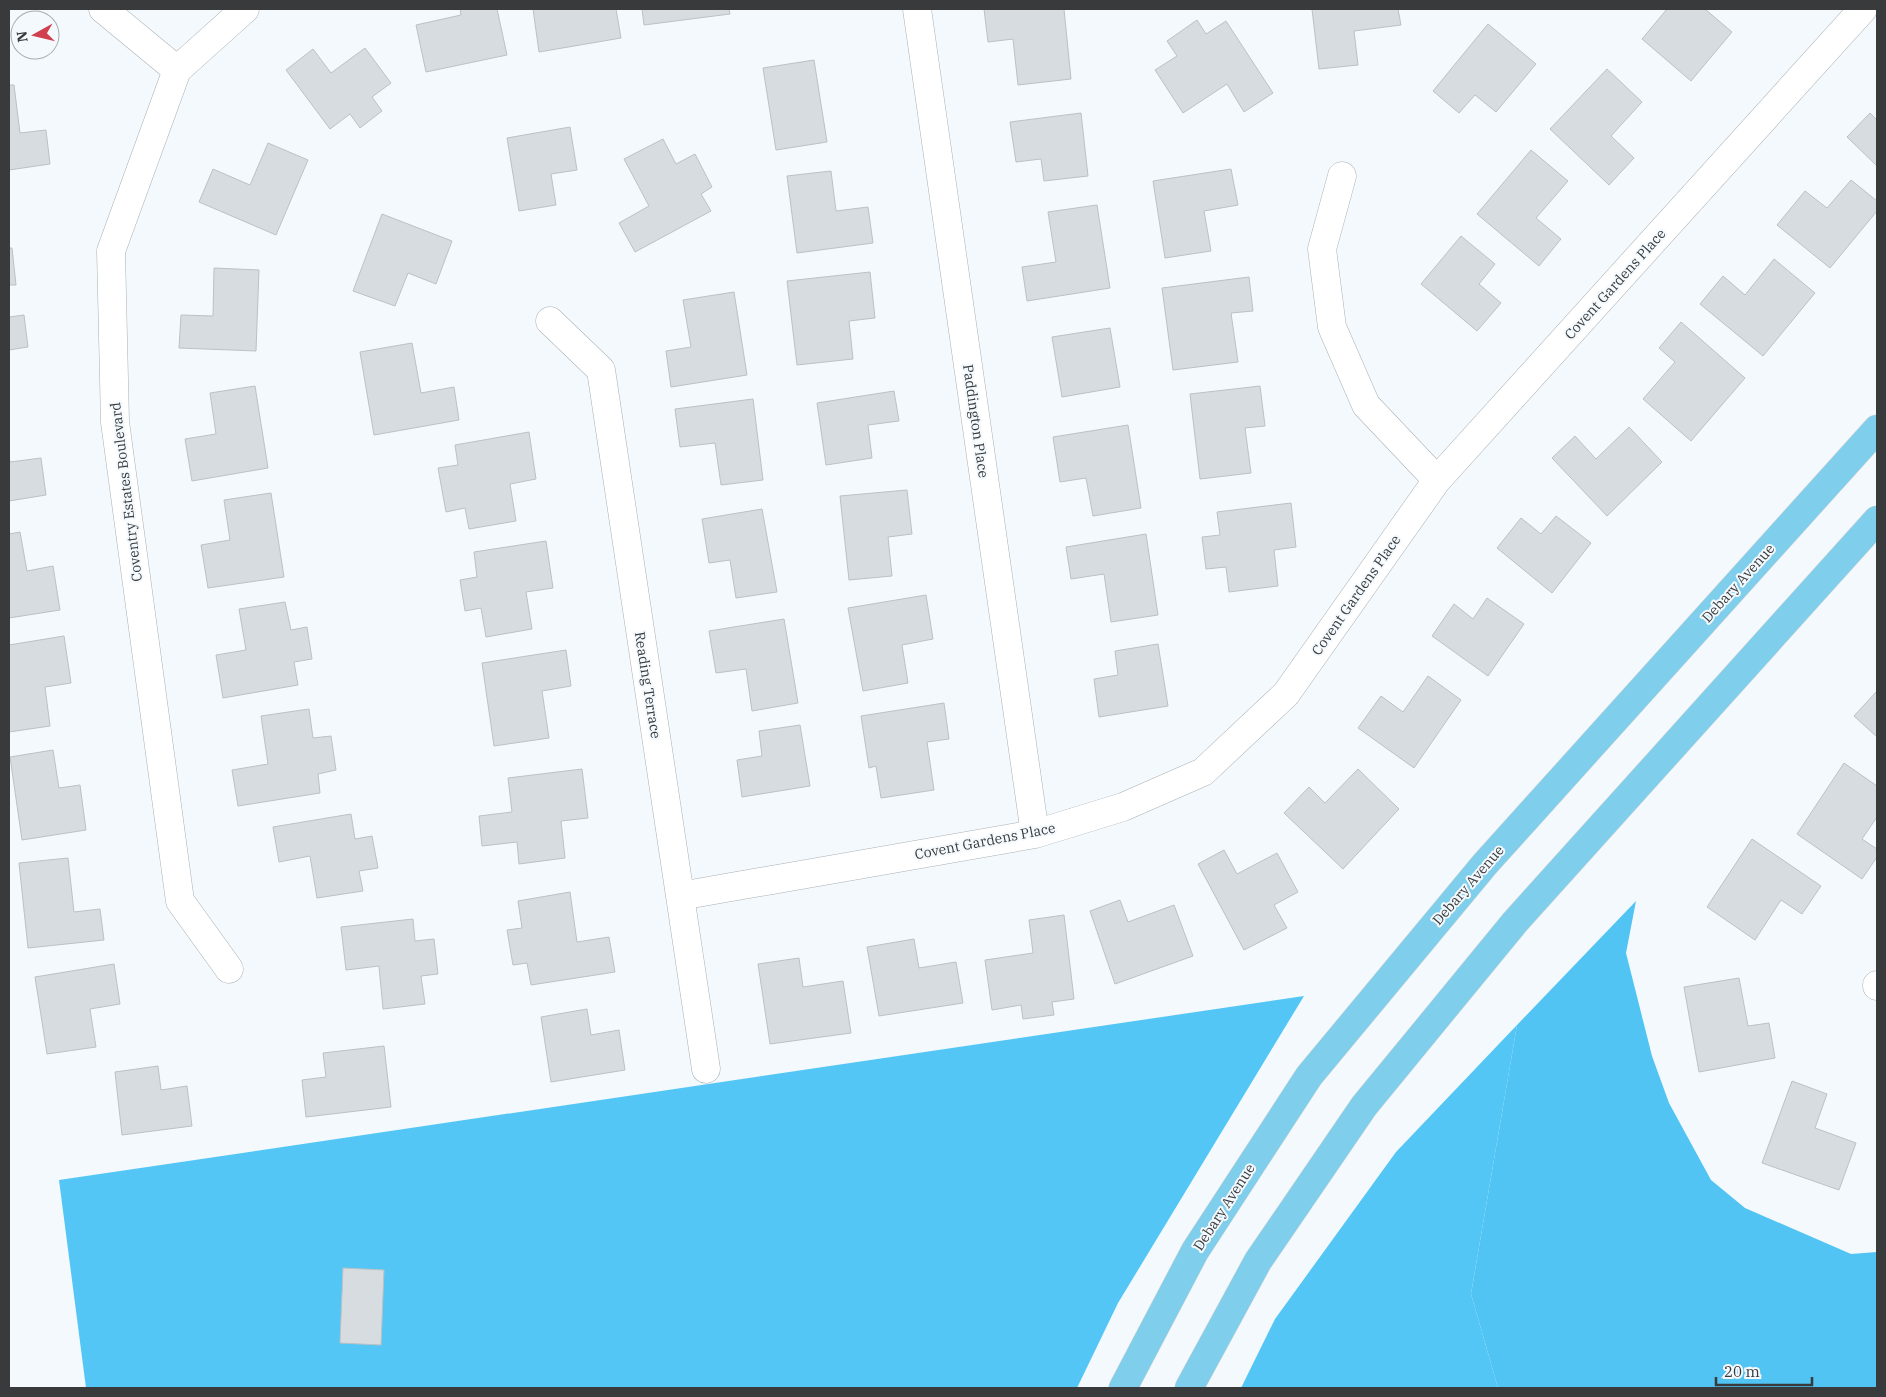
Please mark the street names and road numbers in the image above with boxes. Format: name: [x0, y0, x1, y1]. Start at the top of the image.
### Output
street label: Covent Gardens Place: [1560, 225, 1670, 343]
street label: Paddington Place: [959, 363, 993, 479]
street label: Coventry Estates Boulevard: [106, 401, 146, 583]
street label: Covent Gardens Place: [1308, 531, 1404, 659]
street label: Debary Avenue: [1698, 540, 1778, 626]
street label: Reading Terrace: [631, 630, 665, 740]
street label: Covent Gardens Place: [913, 819, 1057, 863]
street label: Debary Avenue: [1428, 841, 1508, 929]
street label: Debary Avenue: [1189, 1160, 1259, 1254]

